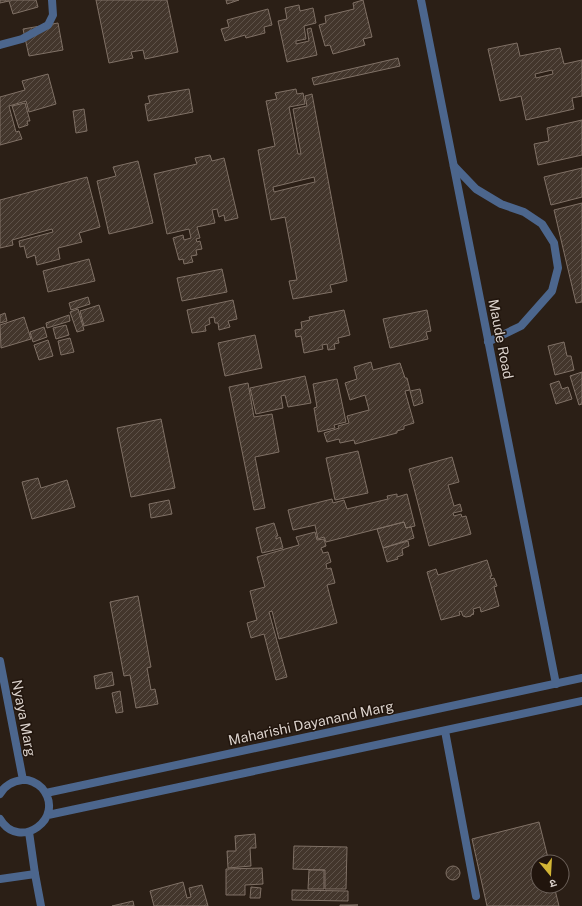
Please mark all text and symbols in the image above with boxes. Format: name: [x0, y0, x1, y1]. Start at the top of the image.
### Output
street label: Maude Road: [485, 298, 517, 380]
street label: Nyaya Marg: [9, 678, 39, 758]
street label: Maharishi Dayanand Marg: [227, 698, 395, 748]
north arrow: [530, 854, 570, 894]
text: उ: [548, 877, 558, 890]

